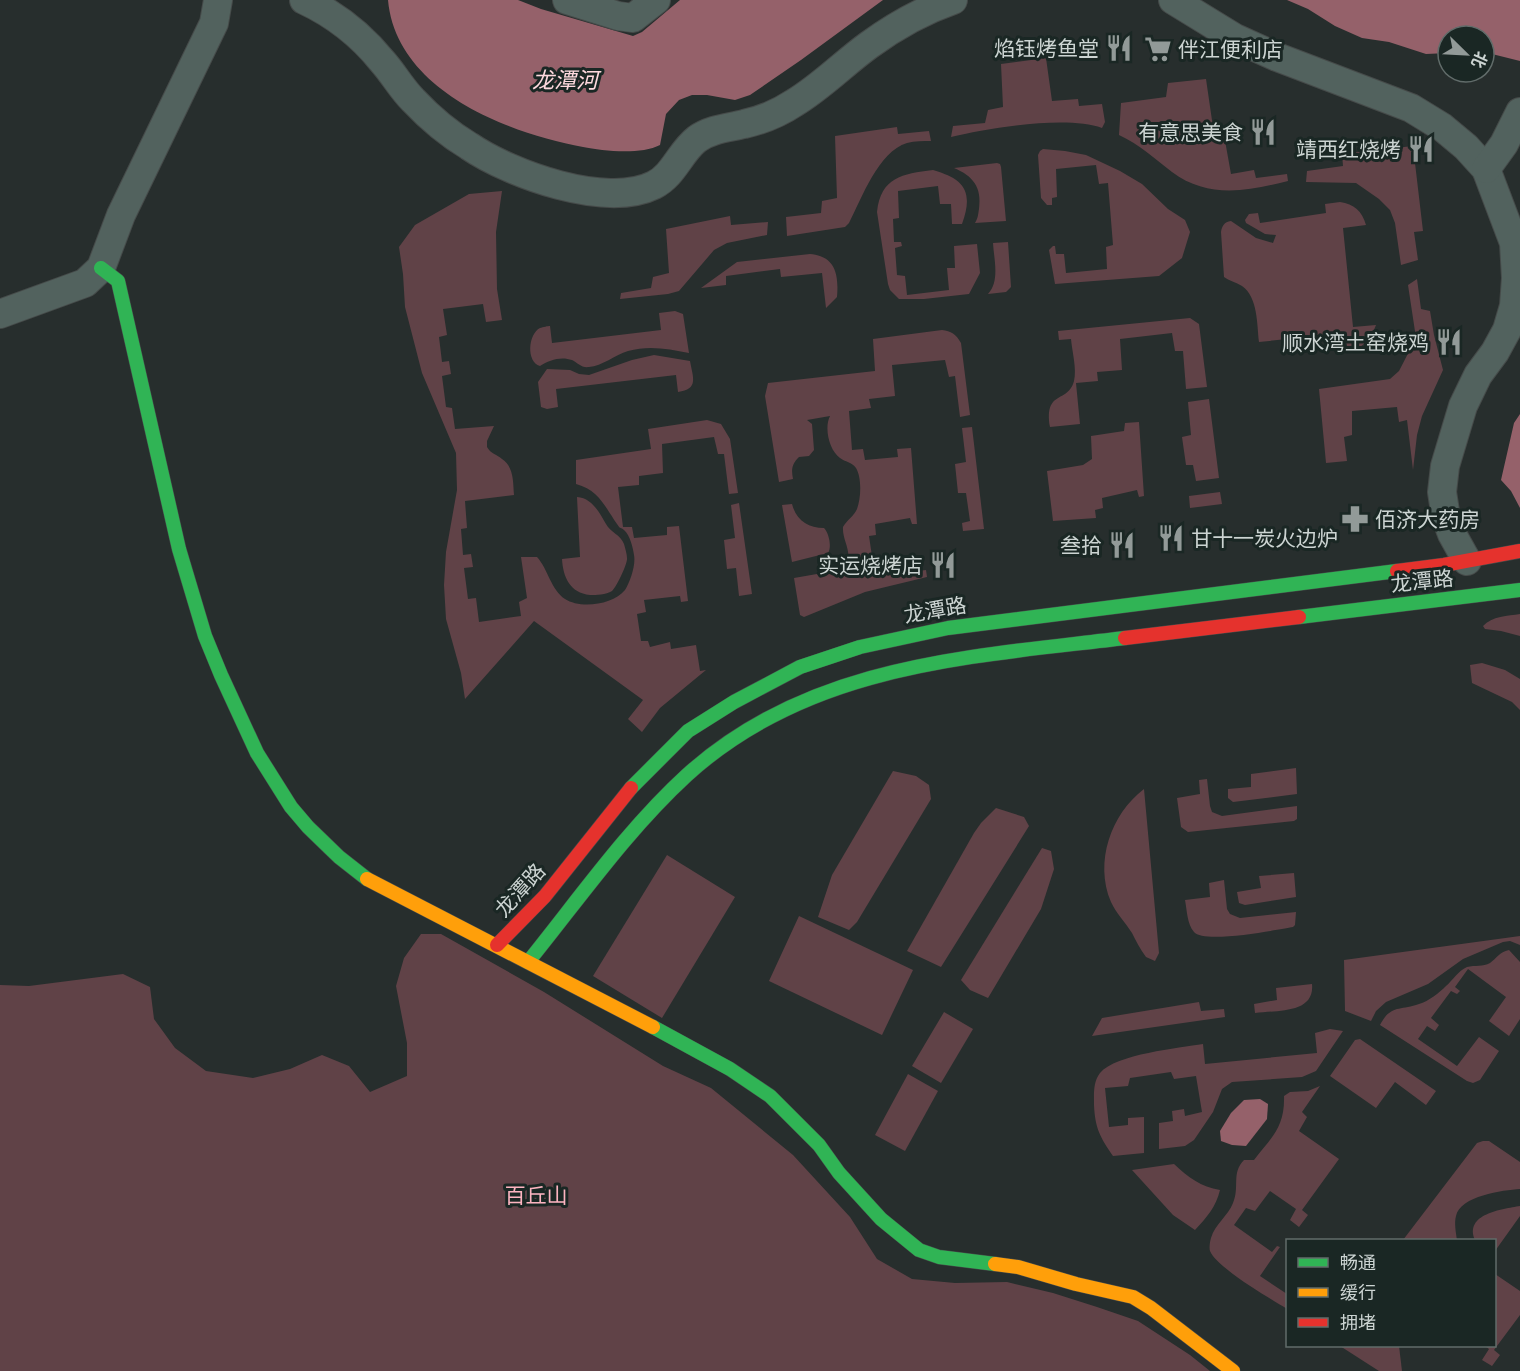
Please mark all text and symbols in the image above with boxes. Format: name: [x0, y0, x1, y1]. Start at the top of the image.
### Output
north arrow: [1436, 24, 1496, 84]
restaurant icon: 焰钰烤鱼堂: [1104, 33, 1134, 63]
supermarket icon: 伴江便利店: [1143, 34, 1173, 64]
place label: 焰钰烤鱼堂: [994, 35, 1099, 62]
place label: 伴江便利店: [1178, 36, 1283, 63]
text: 北: [1467, 49, 1492, 71]
water label: 龙潭河: [532, 66, 602, 94]
restaurant icon: 有意思美食: [1248, 117, 1278, 147]
place label: 有意思美食: [1138, 119, 1243, 146]
restaurant icon: 靖西红烧烤: [1406, 134, 1436, 164]
place label: 靖西红烧烤: [1296, 136, 1401, 163]
restaurant icon: 顺水湾土窑烧鸡: [1434, 327, 1464, 357]
place label: 顺水湾土窑烧鸡: [1282, 329, 1429, 356]
pharmacy icon: 佰济大药房: [1340, 504, 1370, 534]
place label: 佰济大药房: [1375, 506, 1480, 533]
restaurant icon: 甘十一炭火边炉: [1156, 523, 1186, 553]
place label: 甘十一炭火边炉: [1191, 525, 1338, 552]
restaurant icon: 叁拾: [1107, 530, 1137, 560]
place label: 叁拾: [1060, 532, 1102, 559]
restaurant icon: 实运烧烤店: [928, 550, 958, 580]
place label: 实运烧烤店: [818, 552, 923, 579]
street label: 龙潭路: [1389, 564, 1455, 598]
street label: 龙潭路: [902, 591, 968, 629]
street label: 龙潭路: [489, 858, 551, 922]
park label: 百丘山: [505, 1182, 568, 1209]
legend: [1286, 1239, 1496, 1347]
text: 畅通: [1340, 1251, 1376, 1274]
text: 缓行: [1340, 1281, 1376, 1304]
text: 拥堵: [1340, 1311, 1376, 1334]

